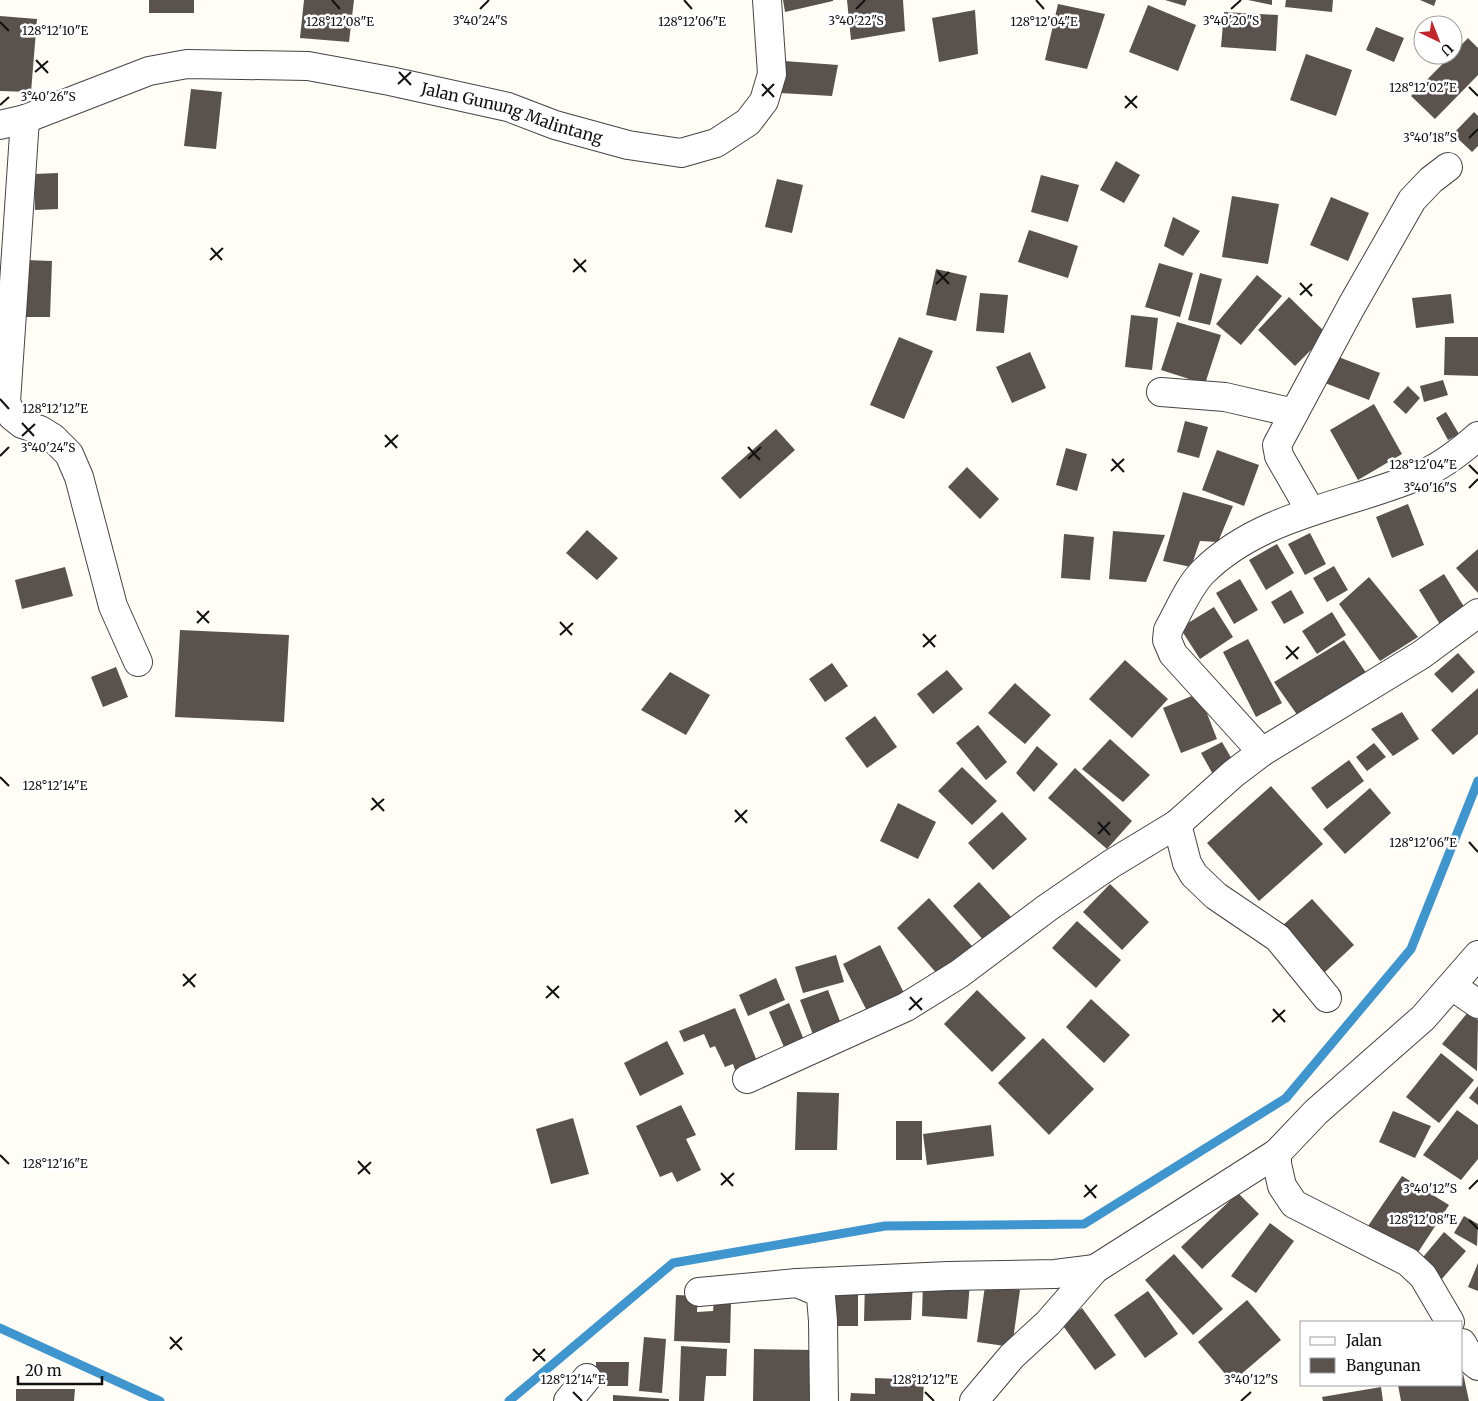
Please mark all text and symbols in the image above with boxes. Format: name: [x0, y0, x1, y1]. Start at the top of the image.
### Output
text: 3°40'24"S: [453, 13, 507, 28]
text: 3°40'22"S: [828, 13, 884, 28]
text: 3°40'20"S: [1203, 13, 1259, 28]
text: 128°12'08"E: [306, 14, 374, 29]
text: 128°12'06"E: [658, 14, 726, 29]
text: 128°12'04"E: [1010, 14, 1078, 29]
north arrow: [1413, 15, 1463, 65]
text: 128°12'10"E: [22, 23, 88, 38]
text: U: [1436, 39, 1457, 60]
street label: Jalan Gunung Malintang: [418, 78, 605, 148]
text: 128°12'02"E: [1389, 80, 1457, 95]
text: 3°40'26"S: [20, 89, 76, 104]
text: 3°40'18"S: [1403, 130, 1457, 145]
text: 128°12'12"E: [22, 401, 88, 416]
text: 3°40'24"S: [21, 440, 75, 455]
text: 128°12'04"E: [1389, 457, 1457, 472]
text: 3°40'16"S: [1403, 480, 1457, 495]
text: 128°12'14"E: [23, 778, 88, 793]
text: 128°12'06"E: [1389, 835, 1457, 850]
text: 128°12'16"E: [22, 1156, 88, 1171]
text: 3°40'12"S: [1403, 1181, 1457, 1196]
text: 128°12'08"E: [1389, 1212, 1457, 1227]
legend: [1300, 1321, 1463, 1386]
text: Jalan: [1345, 1331, 1382, 1350]
scale bar: [18, 1354, 101, 1386]
text: Bangunan: [1346, 1356, 1421, 1375]
text: 20 m: [25, 1361, 62, 1380]
text: 128°12'14"E: [541, 1372, 606, 1387]
text: 128°12'12"E: [892, 1372, 958, 1387]
text: 3°40'12"S: [1224, 1372, 1278, 1387]

